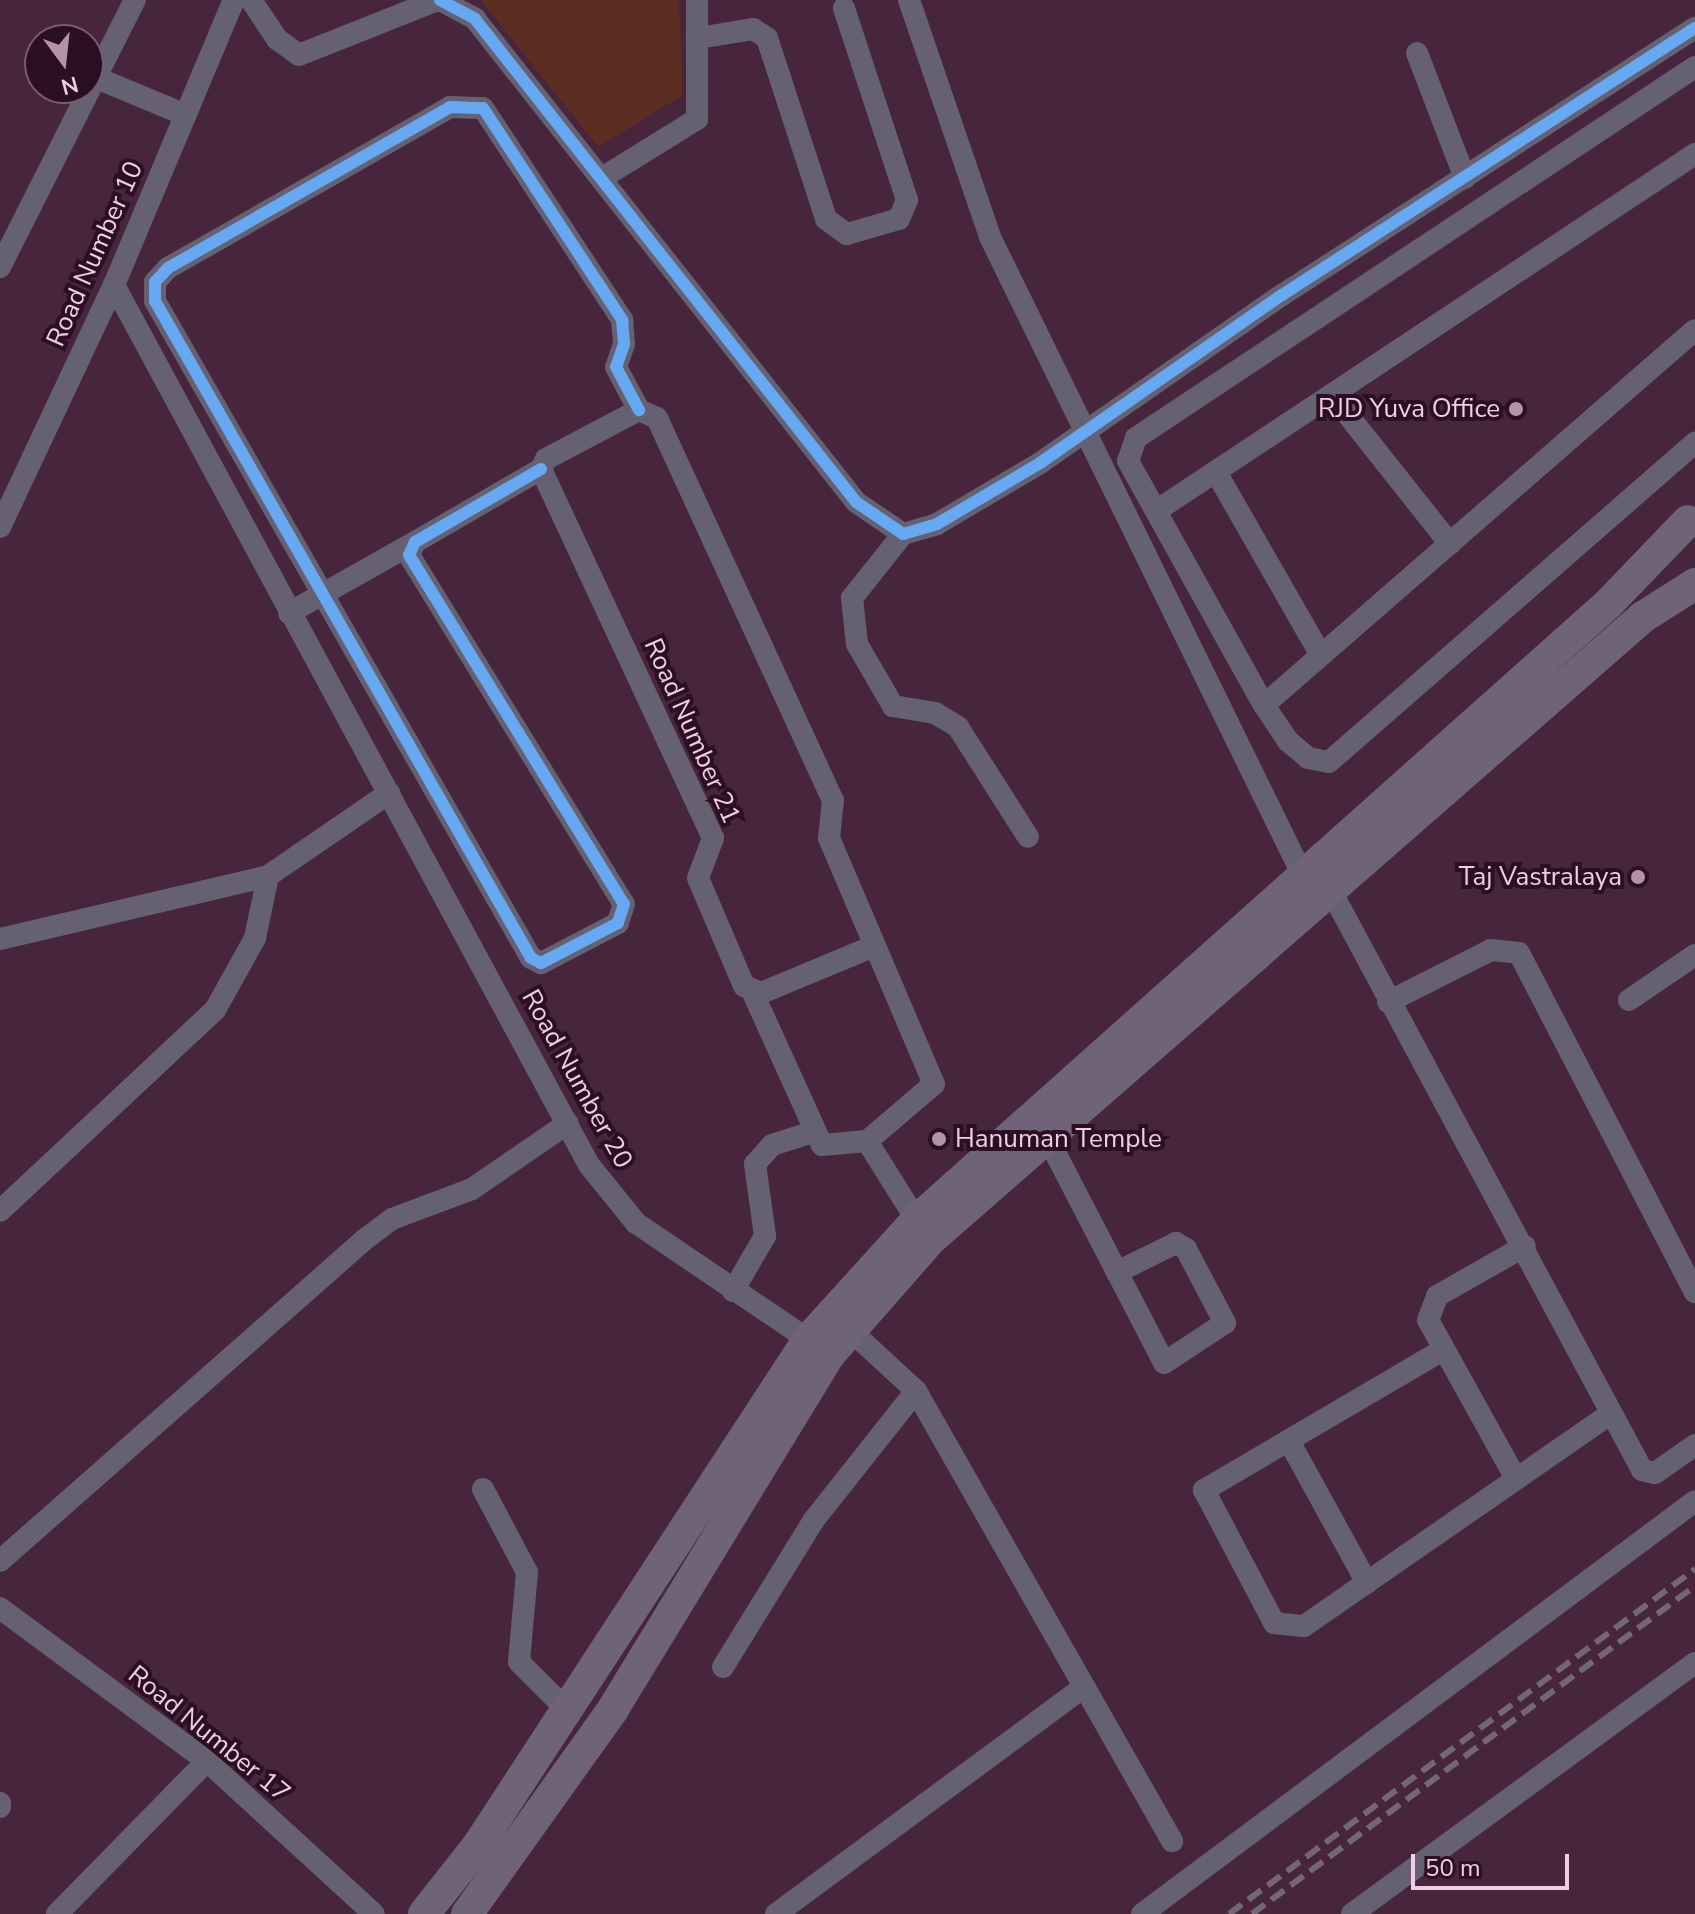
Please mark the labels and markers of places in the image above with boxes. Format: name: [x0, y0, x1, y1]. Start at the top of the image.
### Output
place label: RJD Yuva Office: [1318, 393, 1500, 425]
marker: RJD Yuva Office: [1507, 400, 1525, 418]
place label: Taj Vastralaya: [1459, 861, 1622, 893]
marker: Taj Vastralaya: [1629, 868, 1647, 886]
place label: Hanuman Temple: [955, 1123, 1162, 1155]
marker: Hanuman Temple: [930, 1130, 948, 1148]

